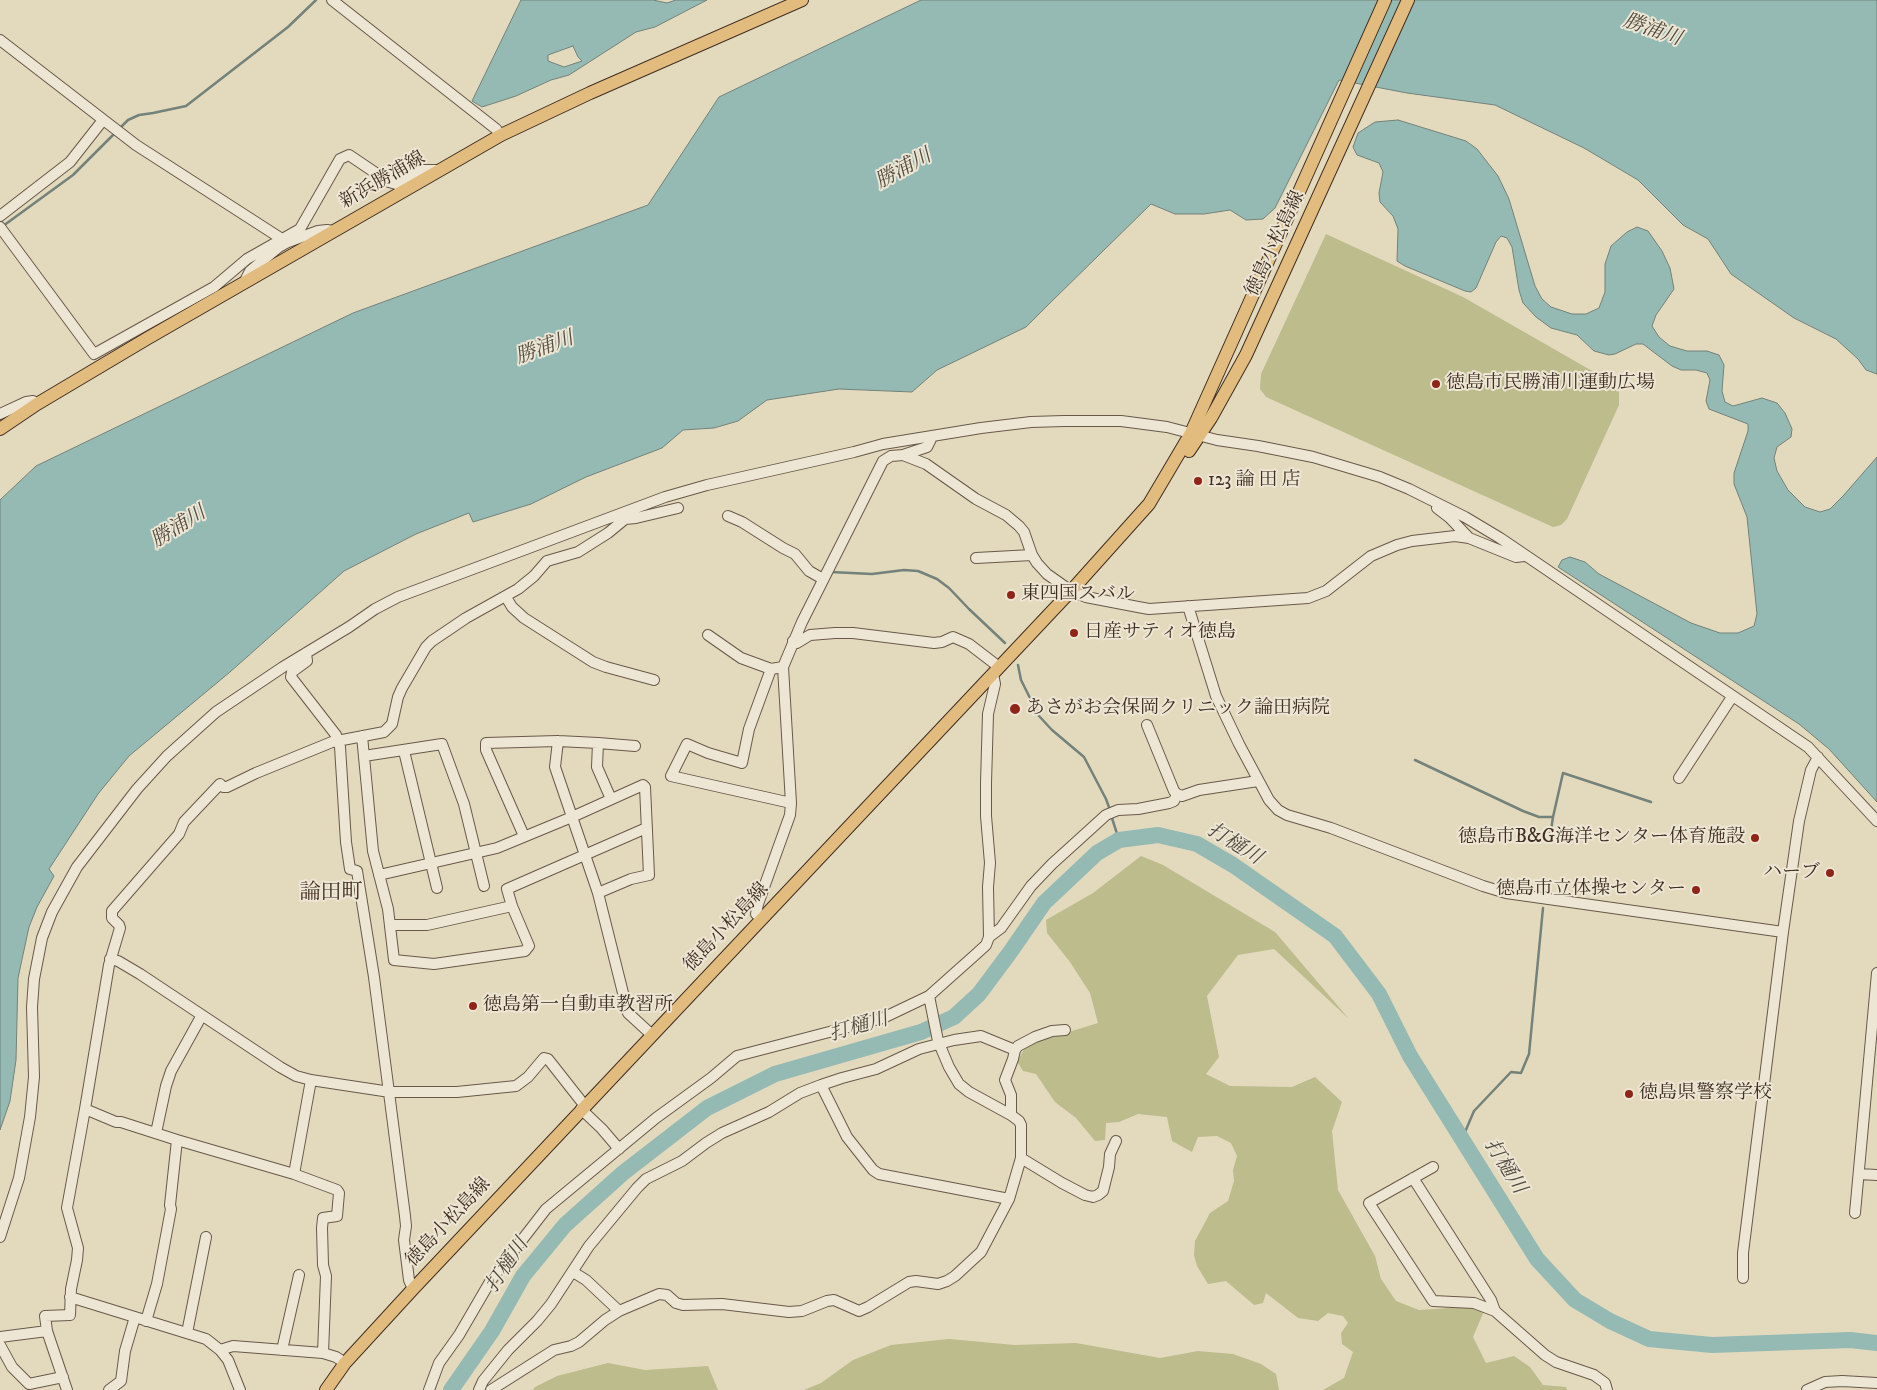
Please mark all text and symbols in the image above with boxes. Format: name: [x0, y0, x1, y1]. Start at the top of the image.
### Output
water label: 勝浦川: [1620, 10, 1684, 52]
water label: 勝浦川: [872, 145, 936, 195]
street label: 新浜勝浦線: [336, 147, 430, 215]
street label: 徳島小松島線: [1242, 188, 1310, 300]
water label: 勝浦川: [513, 327, 577, 371]
place label: 徳島市民勝浦川運動広場: [1446, 373, 1655, 395]
marker: 徳島市民勝浦川運動広場: [1430, 378, 1442, 390]
place label: 123 論 田 店: [1208, 470, 1301, 492]
marker: 123 論 田 店: [1192, 475, 1204, 487]
water label: 勝浦川: [147, 502, 211, 554]
place label: 東四国スバル: [1021, 584, 1135, 606]
marker: 東四国スバル: [1005, 589, 1017, 601]
place label: 日産サティオ徳島: [1084, 622, 1236, 644]
marker: 日産サティオ徳島: [1068, 627, 1080, 639]
place label: あさがお会保岡クリニック論田病院: [1026, 698, 1330, 720]
marker: あさがお会保岡クリニック論田病院: [1008, 702, 1022, 716]
water label: 打樋川: [1202, 819, 1266, 871]
place label: 徳島市B&G海洋センター体育施設: [1458, 827, 1745, 849]
marker: 徳島市B&G海洋センター体育施設: [1749, 832, 1761, 844]
place label: ハーブ: [1763, 862, 1820, 884]
marker: ハーブ: [1824, 867, 1836, 879]
street label: 徳島小松島線: [680, 879, 774, 977]
place label: 徳島市立体操センター: [1496, 879, 1686, 901]
district label: 論田町: [300, 881, 362, 907]
marker: 徳島市立体操センター: [1690, 884, 1702, 896]
place label: 徳島第一自動車教習所: [483, 995, 673, 1017]
marker: 徳島第一自動車教習所: [467, 1000, 479, 1012]
water label: 打樋川: [827, 1008, 891, 1048]
place label: 徳島県警察学校: [1639, 1083, 1772, 1105]
marker: 徳島県警察学校: [1623, 1088, 1635, 1100]
water label: 打樋川: [1478, 1135, 1530, 1199]
street label: 徳島小松島線: [402, 1174, 496, 1272]
water label: 打樋川: [481, 1234, 535, 1298]

